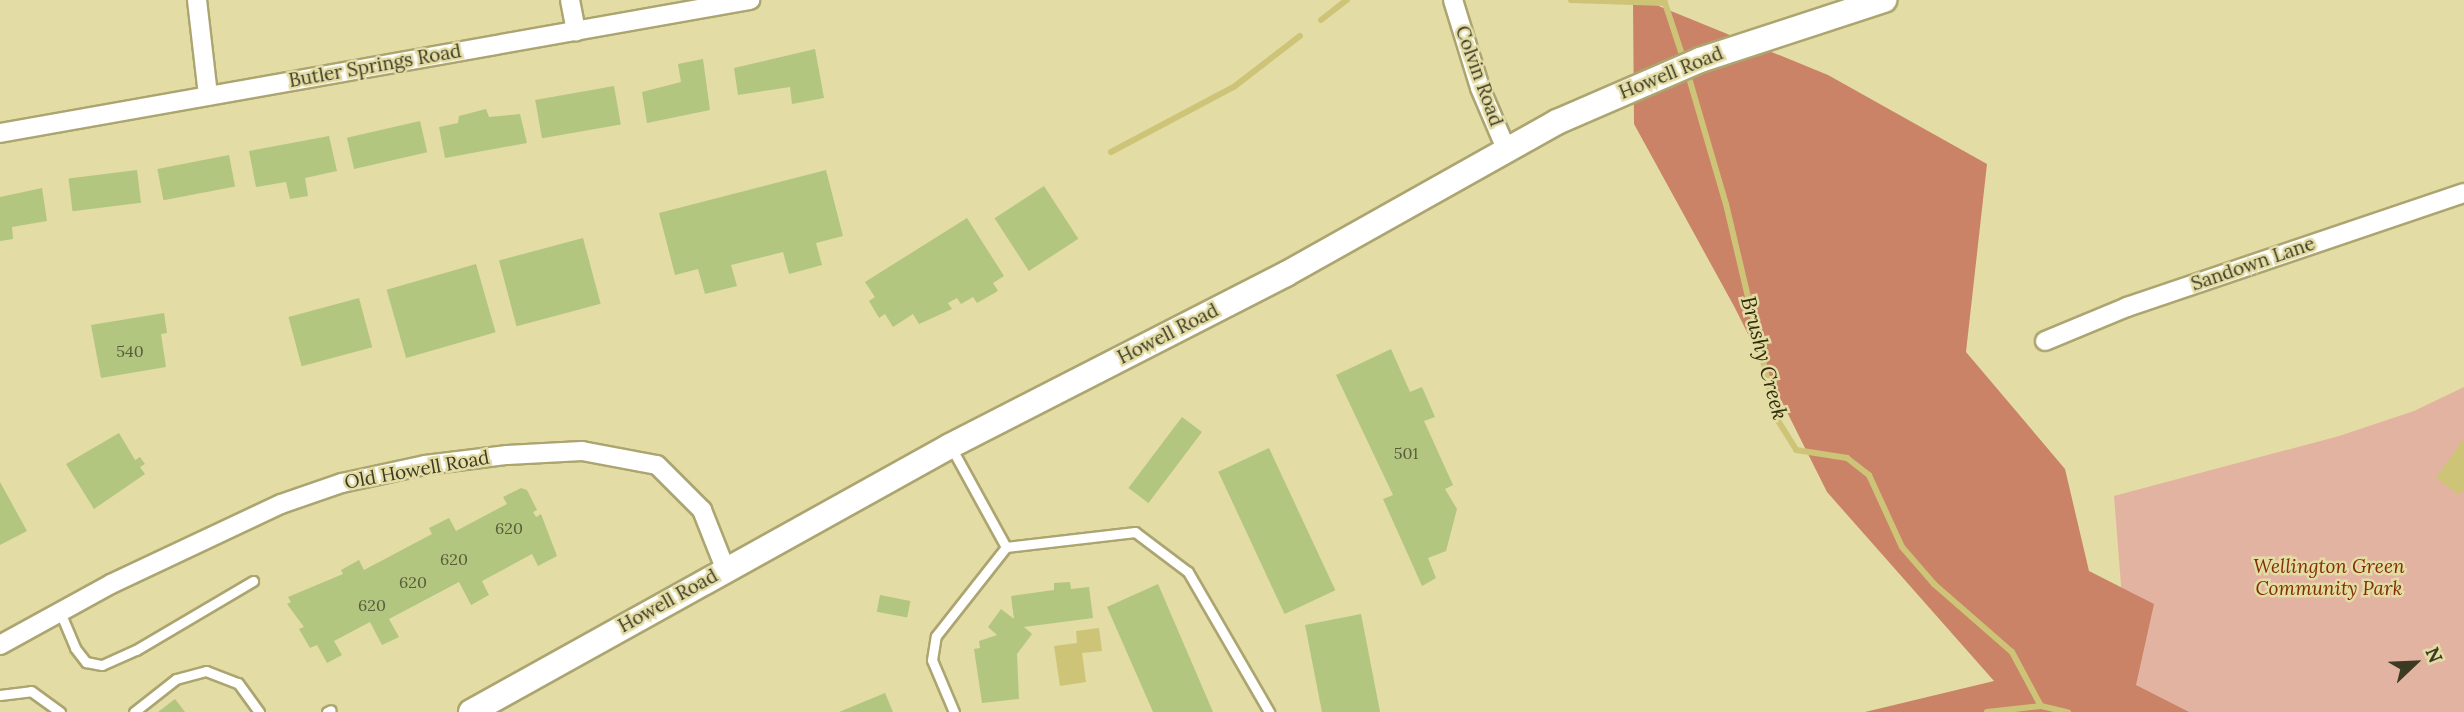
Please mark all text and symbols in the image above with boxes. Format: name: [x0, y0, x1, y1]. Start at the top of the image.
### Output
street label: Colvin Road: [1450, 23, 1508, 129]
street label: Butler Springs Road: [287, 40, 463, 92]
street label: Howell Road: [1616, 42, 1726, 104]
street label: Sandown Lane: [2188, 232, 2318, 296]
water label: Brushy Creek: [1735, 293, 1793, 423]
street label: Howell Road: [1114, 299, 1222, 369]
house number: 540: [116, 341, 144, 361]
house number: 501: [1394, 443, 1418, 463]
street label: Old Howell Road: [343, 446, 491, 494]
house number: 620: [495, 518, 523, 538]
house number: 620: [440, 549, 468, 569]
park label: Wellington Green Community Park: [2253, 556, 2405, 600]
street label: Howell Road: [614, 564, 722, 638]
house number: 620: [399, 572, 427, 592]
house number: 620: [358, 595, 386, 615]
north arrow: [2380, 628, 2450, 698]
text: N: [2420, 643, 2448, 666]

